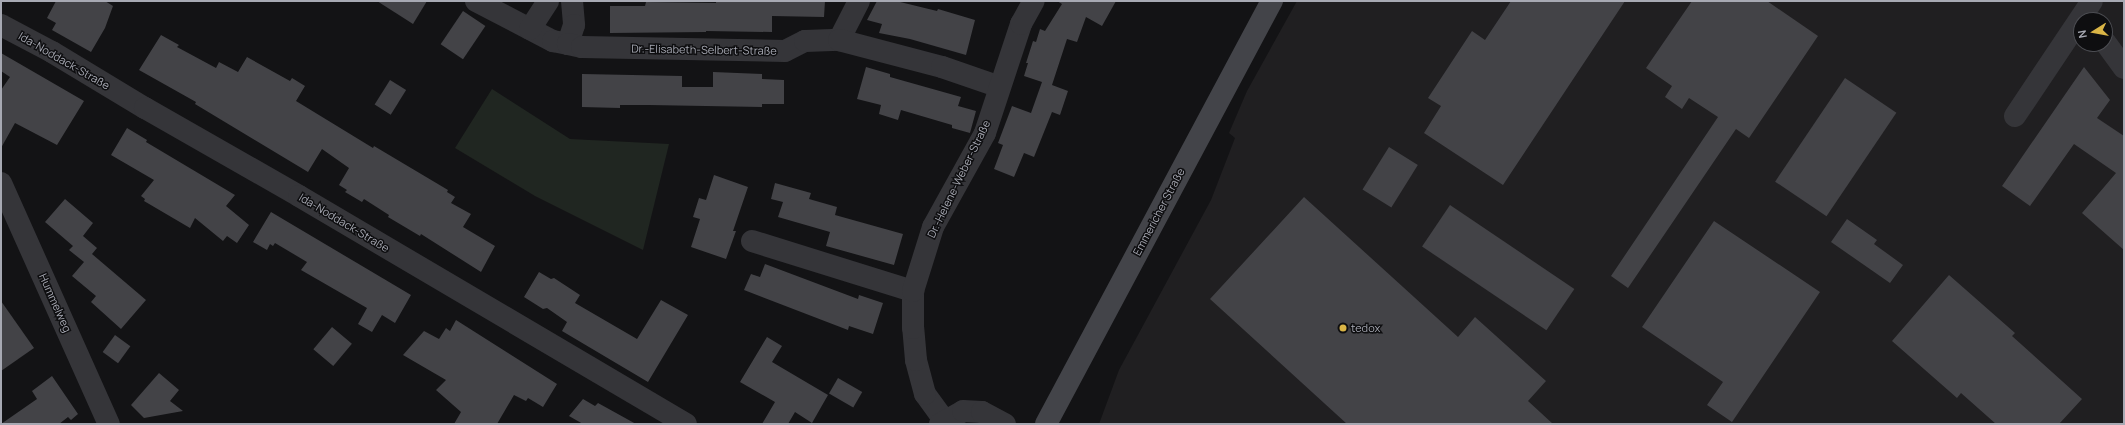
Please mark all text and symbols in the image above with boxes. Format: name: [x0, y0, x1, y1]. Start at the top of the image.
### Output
north arrow: [2073, 12, 2113, 52]
text: N: [2074, 29, 2090, 40]
street label: Ida-Noddack-Straße: [16, 30, 112, 92]
street label: Dr.-Elisabeth-Selbert-Straße: [631, 42, 777, 58]
street label: Dr.-Helene-Weber-Straße: [925, 118, 993, 240]
street label: Emmericher Straße: [1130, 166, 1188, 258]
street label: Ida-Noddack-Straße: [297, 191, 391, 255]
street label: Hummelweg: [36, 272, 74, 334]
place label: tedox: [1351, 321, 1380, 335]
marker: tedox: [1338, 323, 1348, 333]

